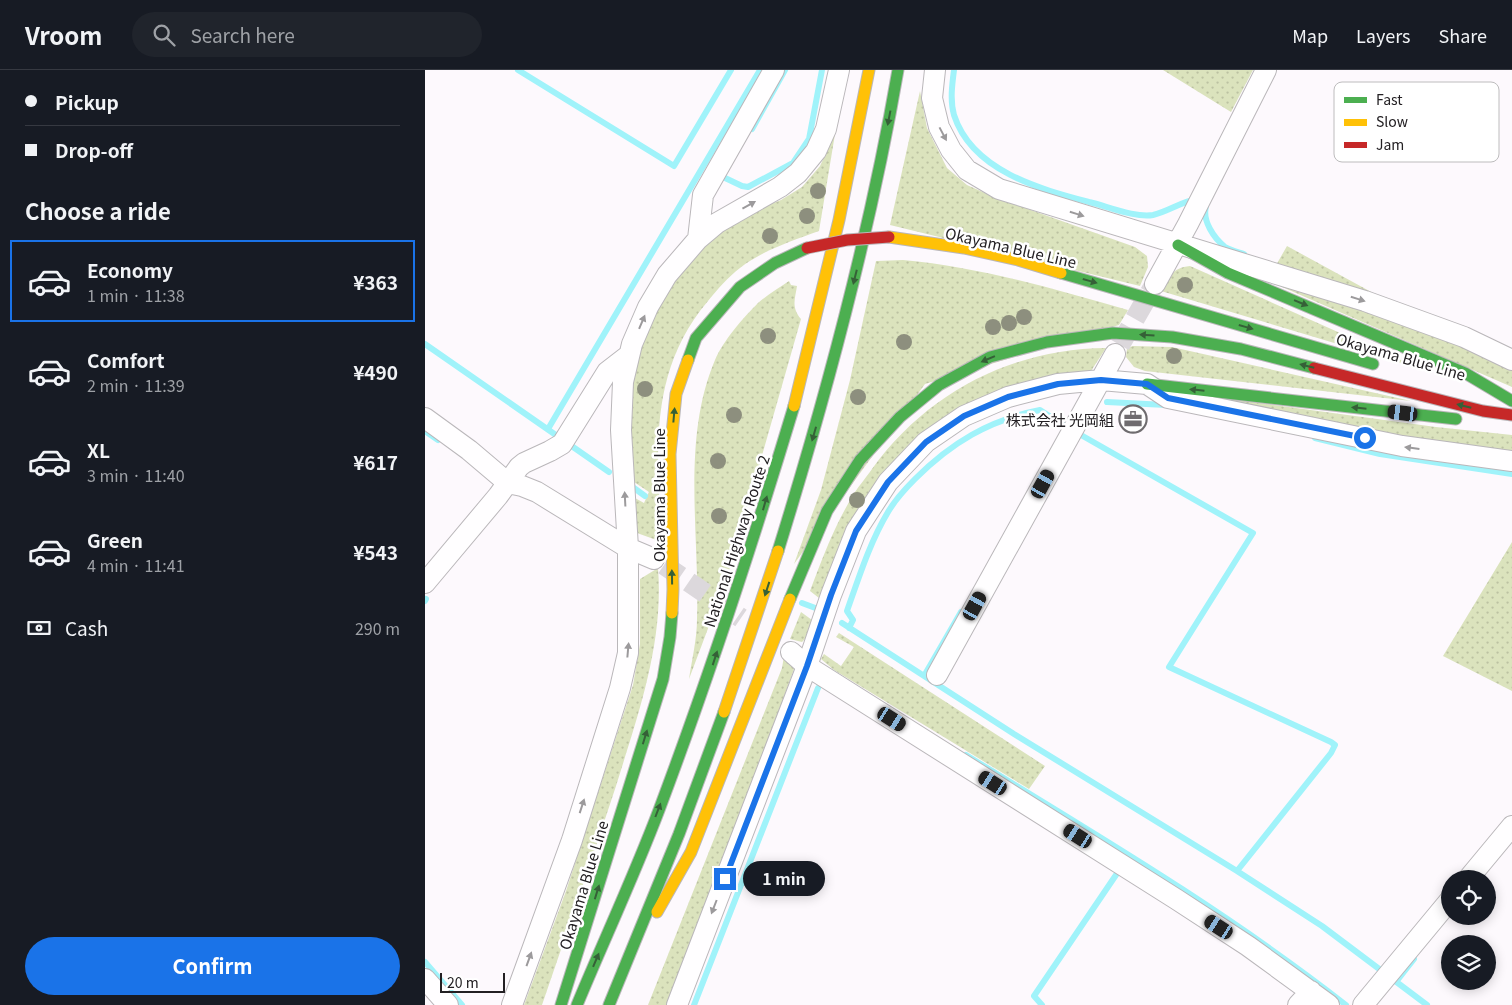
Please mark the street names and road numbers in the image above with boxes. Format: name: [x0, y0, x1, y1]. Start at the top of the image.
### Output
street label: Okayama Blue Line: [943, 222, 1079, 272]
street label: Okayama Blue Line: [1334, 327, 1468, 385]
street label: Okayama Blue Line: [648, 428, 669, 562]
street label: National Highway Route 2: [698, 452, 774, 630]
street label: Okayama Blue Line: [553, 818, 613, 952]

